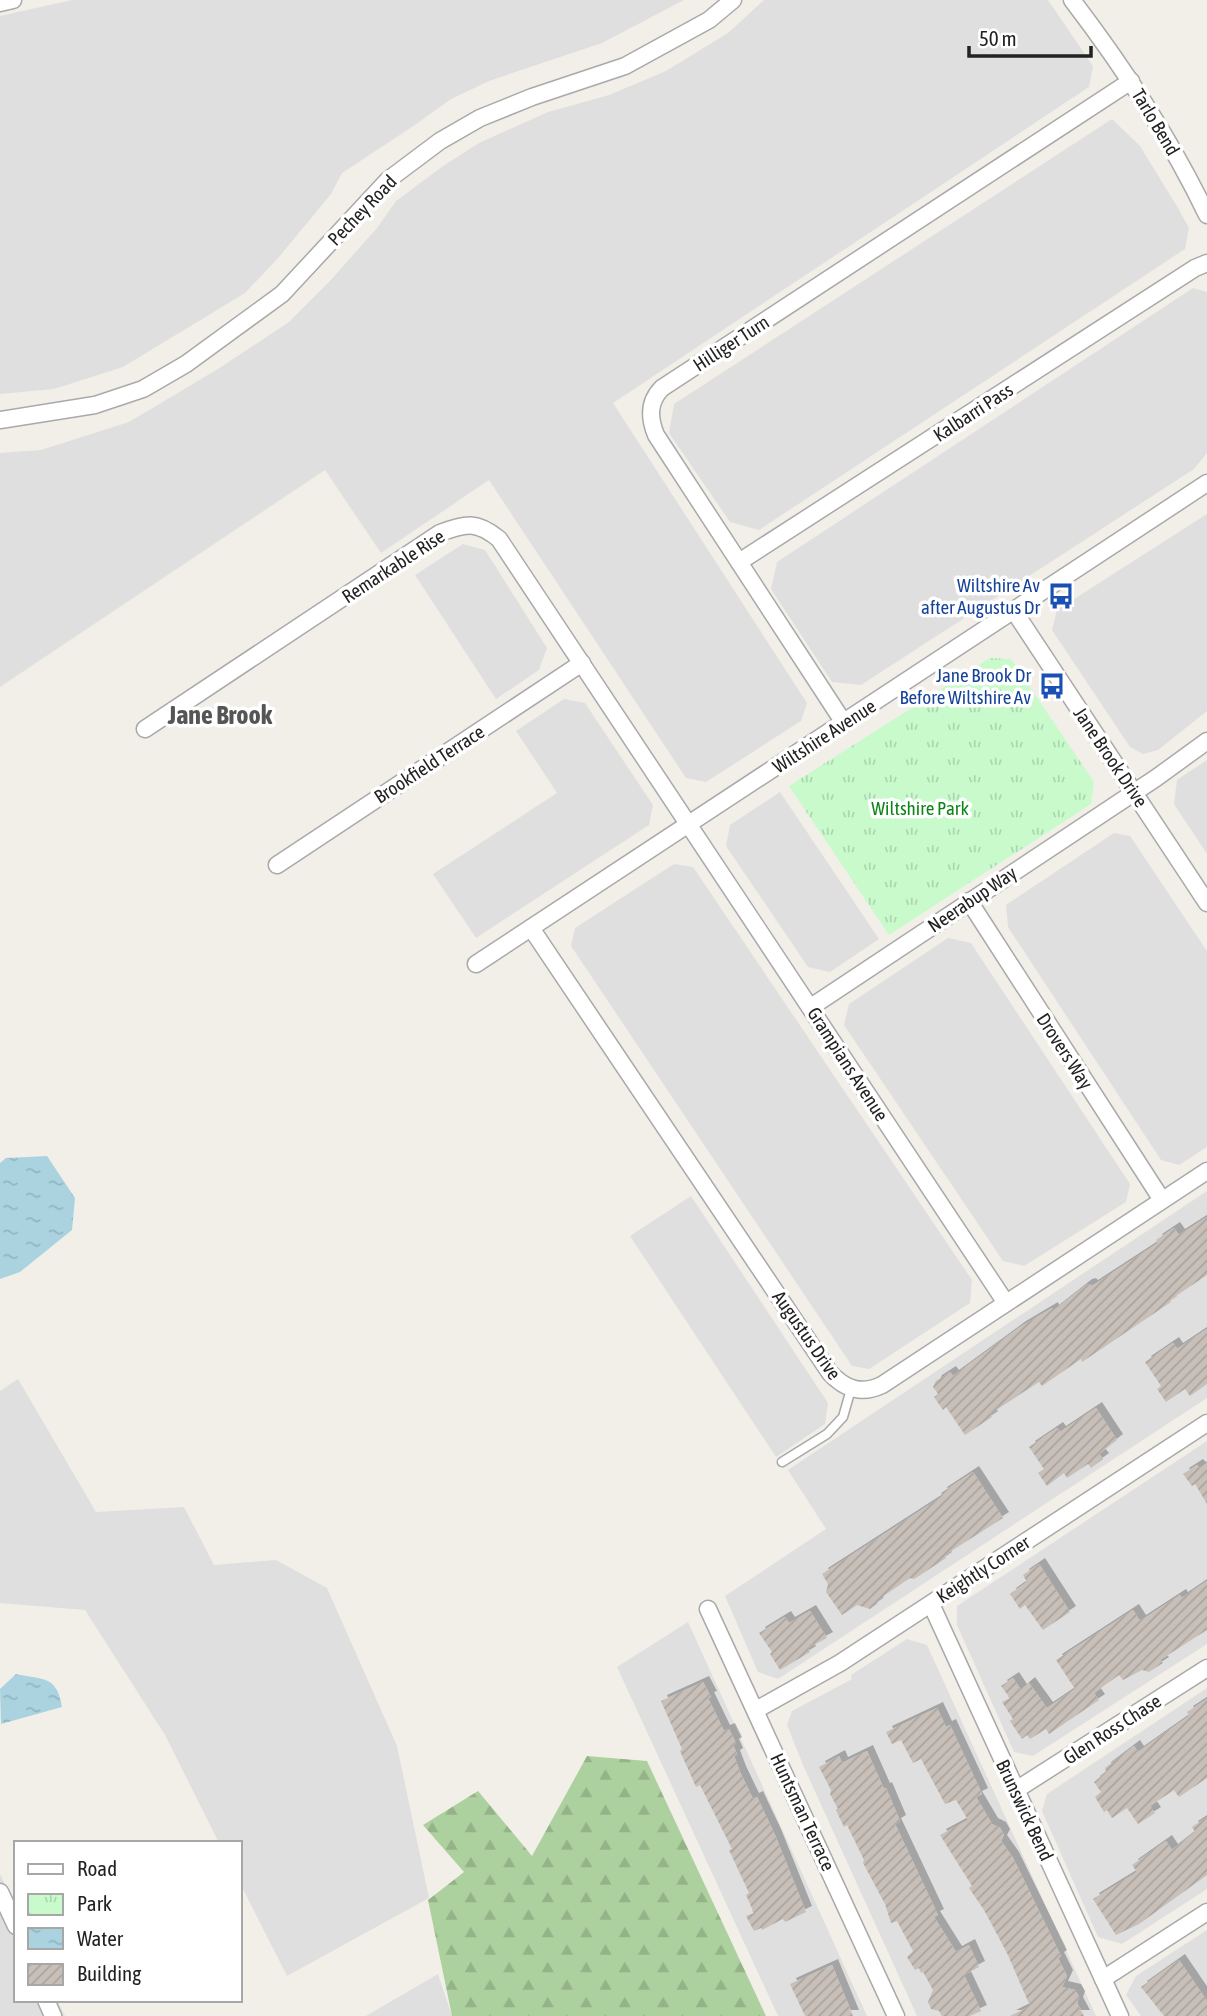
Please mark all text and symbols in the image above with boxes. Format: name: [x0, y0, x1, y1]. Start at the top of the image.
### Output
scale bar: [969, 14, 1092, 58]
text: 50 m: [979, 26, 1017, 50]
street label: Tarlo Bend: [1128, 85, 1184, 159]
street label: Pechey Road: [323, 170, 401, 250]
street label: Hilliger Turn: [689, 310, 773, 376]
street label: Kalbarri Pass: [929, 378, 1017, 446]
street label: Remarkable Rise: [338, 525, 448, 607]
place label: Wiltshire Av after Augustus Dr: [921, 574, 1040, 618]
bus stop icon: Wiltshire Av after Augustus Dr: [1046, 581, 1076, 611]
place label: Jane Brook Dr Before Wiltshire Av: [899, 664, 1031, 708]
bus stop icon: Jane Brook Dr Before Wiltshire Av: [1037, 671, 1067, 701]
street label: Wiltshire Avenue: [768, 695, 880, 777]
district label: Jane Brook: [167, 700, 273, 730]
street label: Jane Brook Drive: [1070, 703, 1152, 811]
street label: Brookfield Terrace: [370, 720, 488, 808]
park label: Wiltshire Park: [871, 797, 969, 819]
street label: Neerabup Way: [924, 861, 1021, 937]
street label: Grampians Avenue: [803, 1003, 893, 1125]
street label: Drovers Way: [1032, 1009, 1098, 1093]
street label: Augustus Drive: [768, 1286, 846, 1384]
street label: Keightly Corner: [932, 1531, 1034, 1607]
street label: Glen Ross Chase: [1059, 1689, 1165, 1769]
street label: Huntsman Terrace: [766, 1750, 840, 1874]
street label: Brunswick Bend: [992, 1756, 1058, 1864]
legend: [14, 1841, 242, 2002]
text: Road: [77, 1856, 117, 1880]
text: Park: [77, 1891, 112, 1915]
text: Water: [77, 1926, 124, 1950]
text: Building: [77, 1961, 141, 1985]

